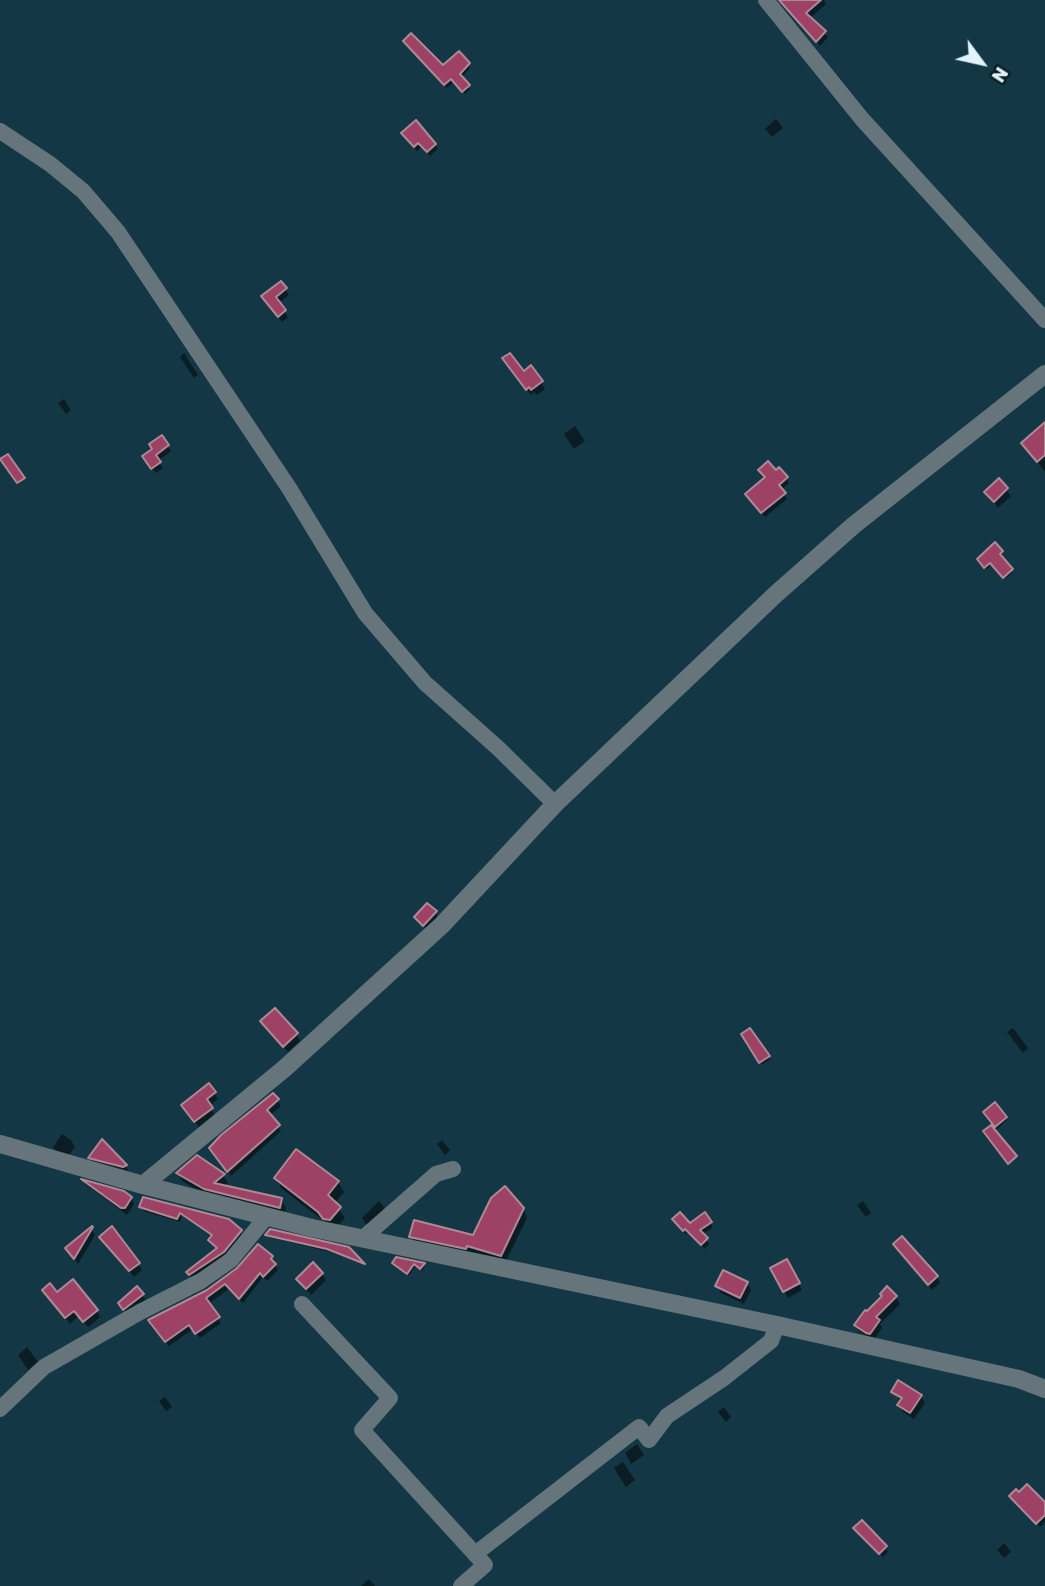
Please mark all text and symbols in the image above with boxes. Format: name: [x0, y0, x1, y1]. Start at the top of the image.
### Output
north arrow: [947, 28, 1017, 98]
text: N: [987, 63, 1013, 87]

